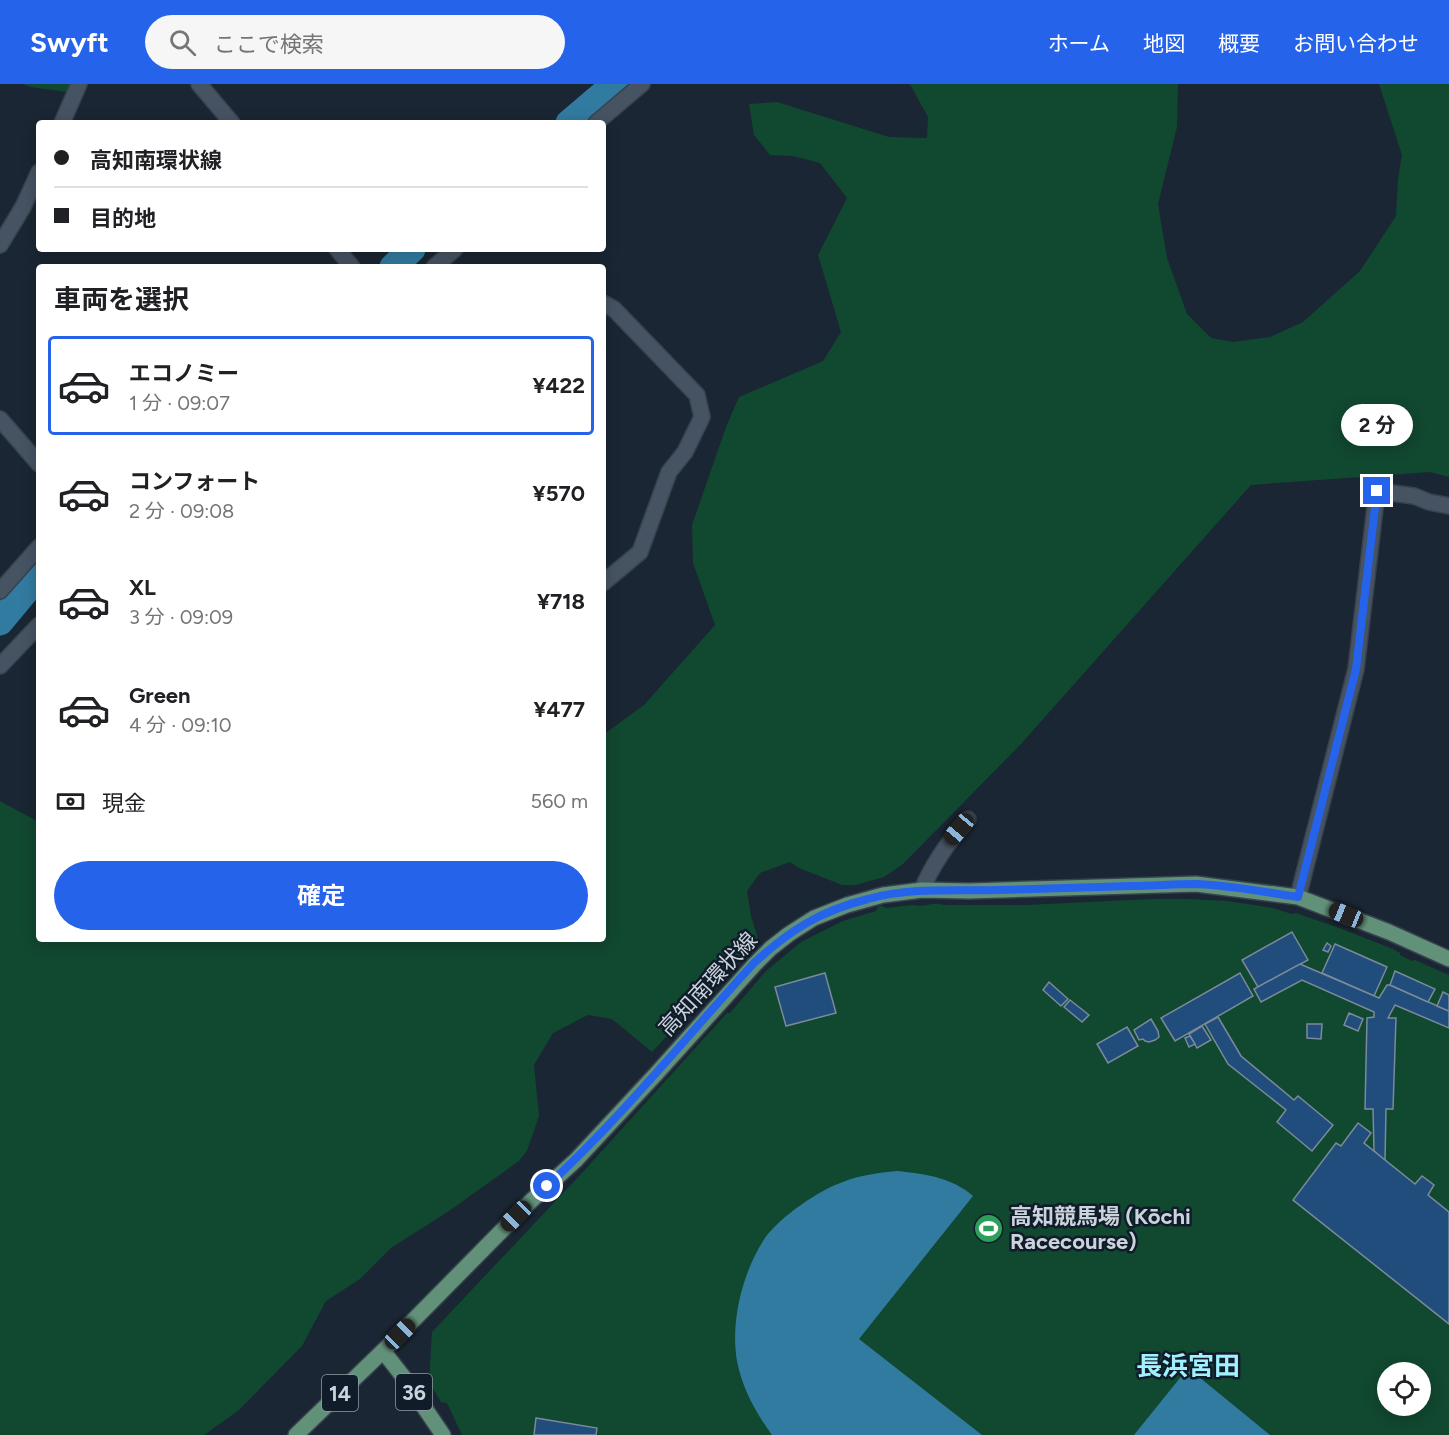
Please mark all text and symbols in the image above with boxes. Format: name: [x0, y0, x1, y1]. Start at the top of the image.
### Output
search box: [145, 15, 565, 69]
text: Swyft: [30, 25, 109, 59]
icon: search: [166, 26, 199, 59]
text: ここで検索: [214, 31, 324, 58]
text: ホーム: [1048, 31, 1110, 56]
text: 地図: [1143, 31, 1185, 56]
text: 概要: [1218, 31, 1260, 56]
text: お問い合わせ: [1293, 31, 1419, 56]
text: 高知南環状線: [90, 147, 222, 174]
text: 目的地: [90, 205, 156, 232]
text: 車両を選択: [54, 283, 189, 316]
icon: car: [57, 359, 111, 413]
text: エコノミー: [129, 360, 239, 387]
text: ¥422: [532, 372, 585, 399]
text: 1 分 · 09:07: [129, 391, 230, 415]
callout: 2 分: [1341, 404, 1413, 446]
text: 2 分: [1359, 413, 1395, 437]
icon: car: [57, 467, 111, 521]
text: コンフォート: [129, 468, 260, 495]
route end: [1363, 477, 1390, 504]
text: ¥570: [533, 480, 585, 507]
text: 2 分 · 09:08: [129, 499, 234, 523]
text: XL: [129, 574, 156, 601]
icon: car: [57, 575, 111, 629]
text: ¥718: [537, 588, 585, 615]
text: 3 分 · 09:09: [129, 605, 233, 629]
text: Green: [129, 682, 191, 709]
icon: car: [57, 683, 111, 737]
text: ¥477: [533, 696, 585, 723]
text: 4 分 · 09:10: [129, 713, 232, 737]
icon: cash: [54, 785, 87, 818]
text: 560 m: [530, 789, 588, 813]
text: 現金: [102, 790, 146, 817]
car: [941, 809, 977, 849]
button: 確定: [54, 861, 588, 930]
car: [1326, 900, 1366, 930]
street label: 高知南環状線: [653, 927, 763, 1041]
route start: [533, 1172, 560, 1199]
car: [497, 1197, 535, 1235]
place label: 高知競馬場 (Kōchi Racecourse): [1010, 1203, 1191, 1255]
sports icon: 高知競馬場 (Kōchi Racecourse): [973, 1213, 1005, 1245]
car: [381, 1315, 419, 1353]
district label: 長浜宮田: [1136, 1350, 1240, 1382]
map controls: [1377, 1362, 1431, 1416]
button: locate: [1377, 1362, 1431, 1416]
road number: 36: [396, 1374, 432, 1410]
road number: 14: [322, 1375, 358, 1411]

